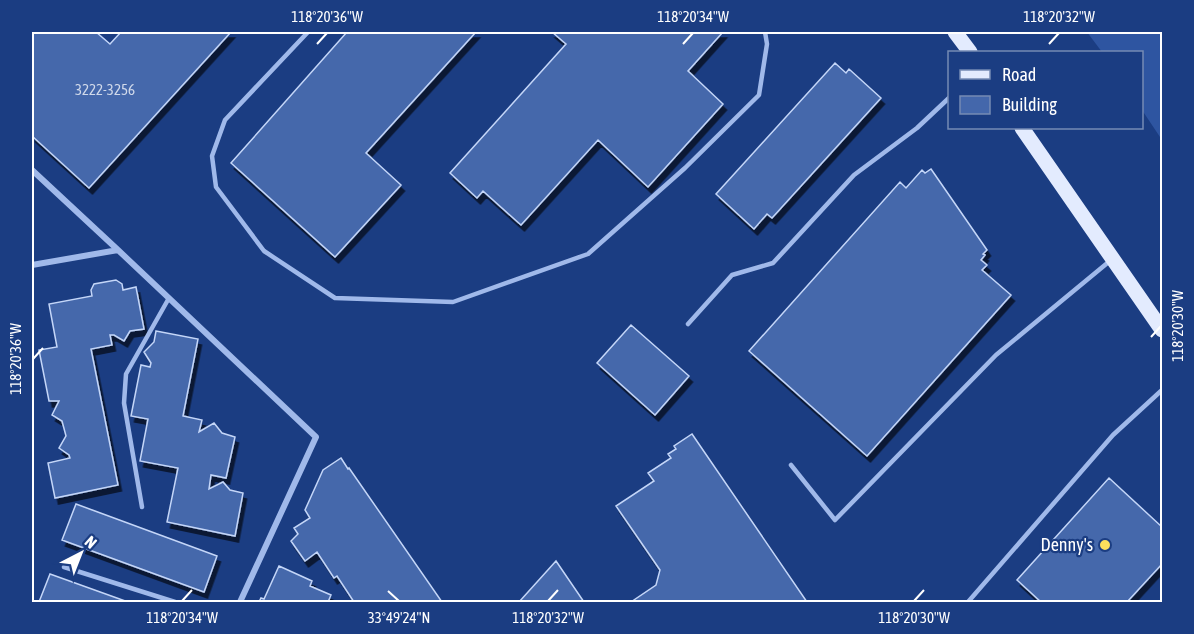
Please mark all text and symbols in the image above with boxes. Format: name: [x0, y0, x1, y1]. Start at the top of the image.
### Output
text: 118°20'36"W: [291, 8, 363, 25]
text: 118°20'34"W: [657, 8, 729, 25]
text: 118°20'32"W: [1023, 8, 1095, 25]
legend: [948, 51, 1143, 129]
text: Road: [1002, 64, 1036, 85]
house number: 3222-3256: [75, 81, 135, 98]
text: Building: [1002, 94, 1057, 115]
text: 118°20'30"W: [1169, 290, 1186, 362]
text: 118°20'36"W: [7, 323, 24, 395]
north arrow: [51, 523, 111, 583]
text: N: [82, 532, 101, 552]
place label: Denny's: [1041, 534, 1093, 555]
marker: Denny's: [1098, 538, 1112, 552]
text: 118°20'34"W: [146, 609, 218, 626]
text: 33°49'24"N: [368, 609, 430, 626]
text: 118°20'32"W: [512, 609, 584, 626]
text: 118°20'30"W: [878, 609, 950, 626]

